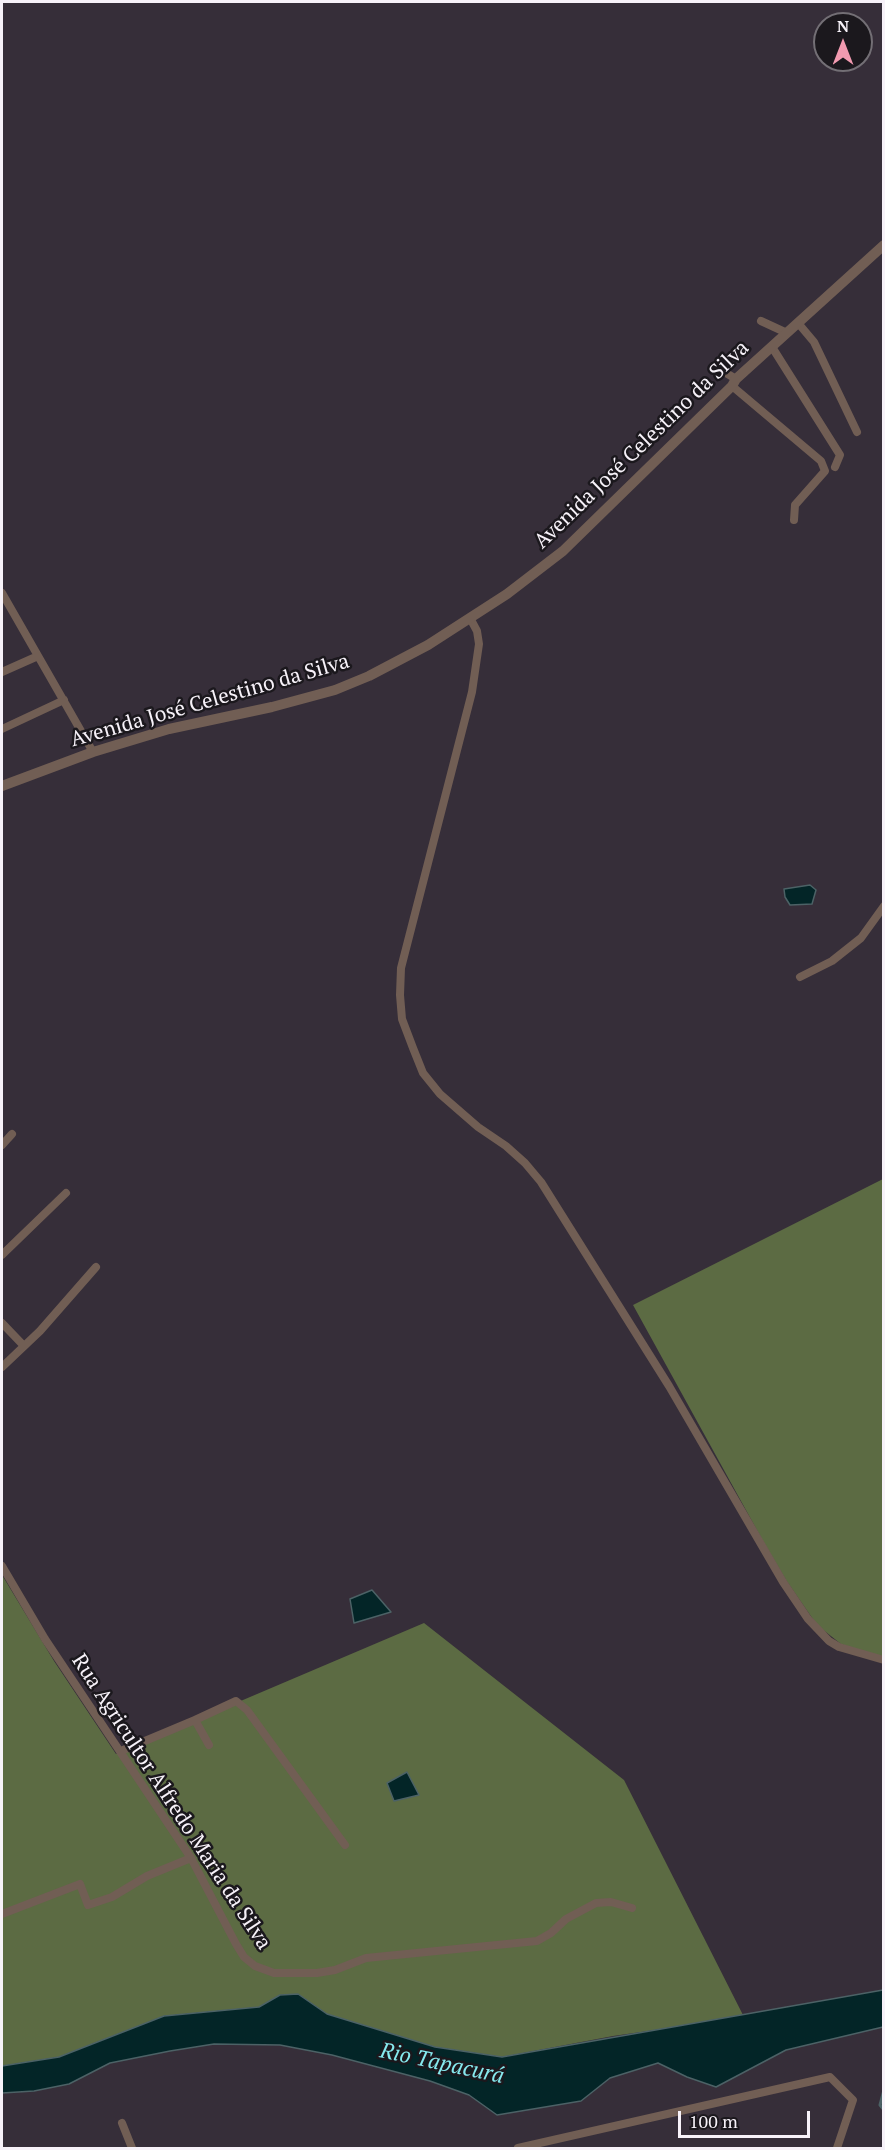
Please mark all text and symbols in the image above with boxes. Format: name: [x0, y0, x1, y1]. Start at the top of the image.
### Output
north arrow: [813, 12, 873, 72]
text: N: [837, 15, 849, 37]
street label: Avenida José Celestino da Silva: [529, 336, 755, 554]
street label: Avenida José Celestino da Silva: [68, 649, 352, 753]
street label: Rua Agricultor Alfredo Maria da Silva: [66, 1650, 276, 1954]
water label: Rio Tapacurá: [378, 2038, 506, 2090]
scale bar: [681, 2099, 813, 2137]
text: 100 m: [689, 2109, 738, 2133]

